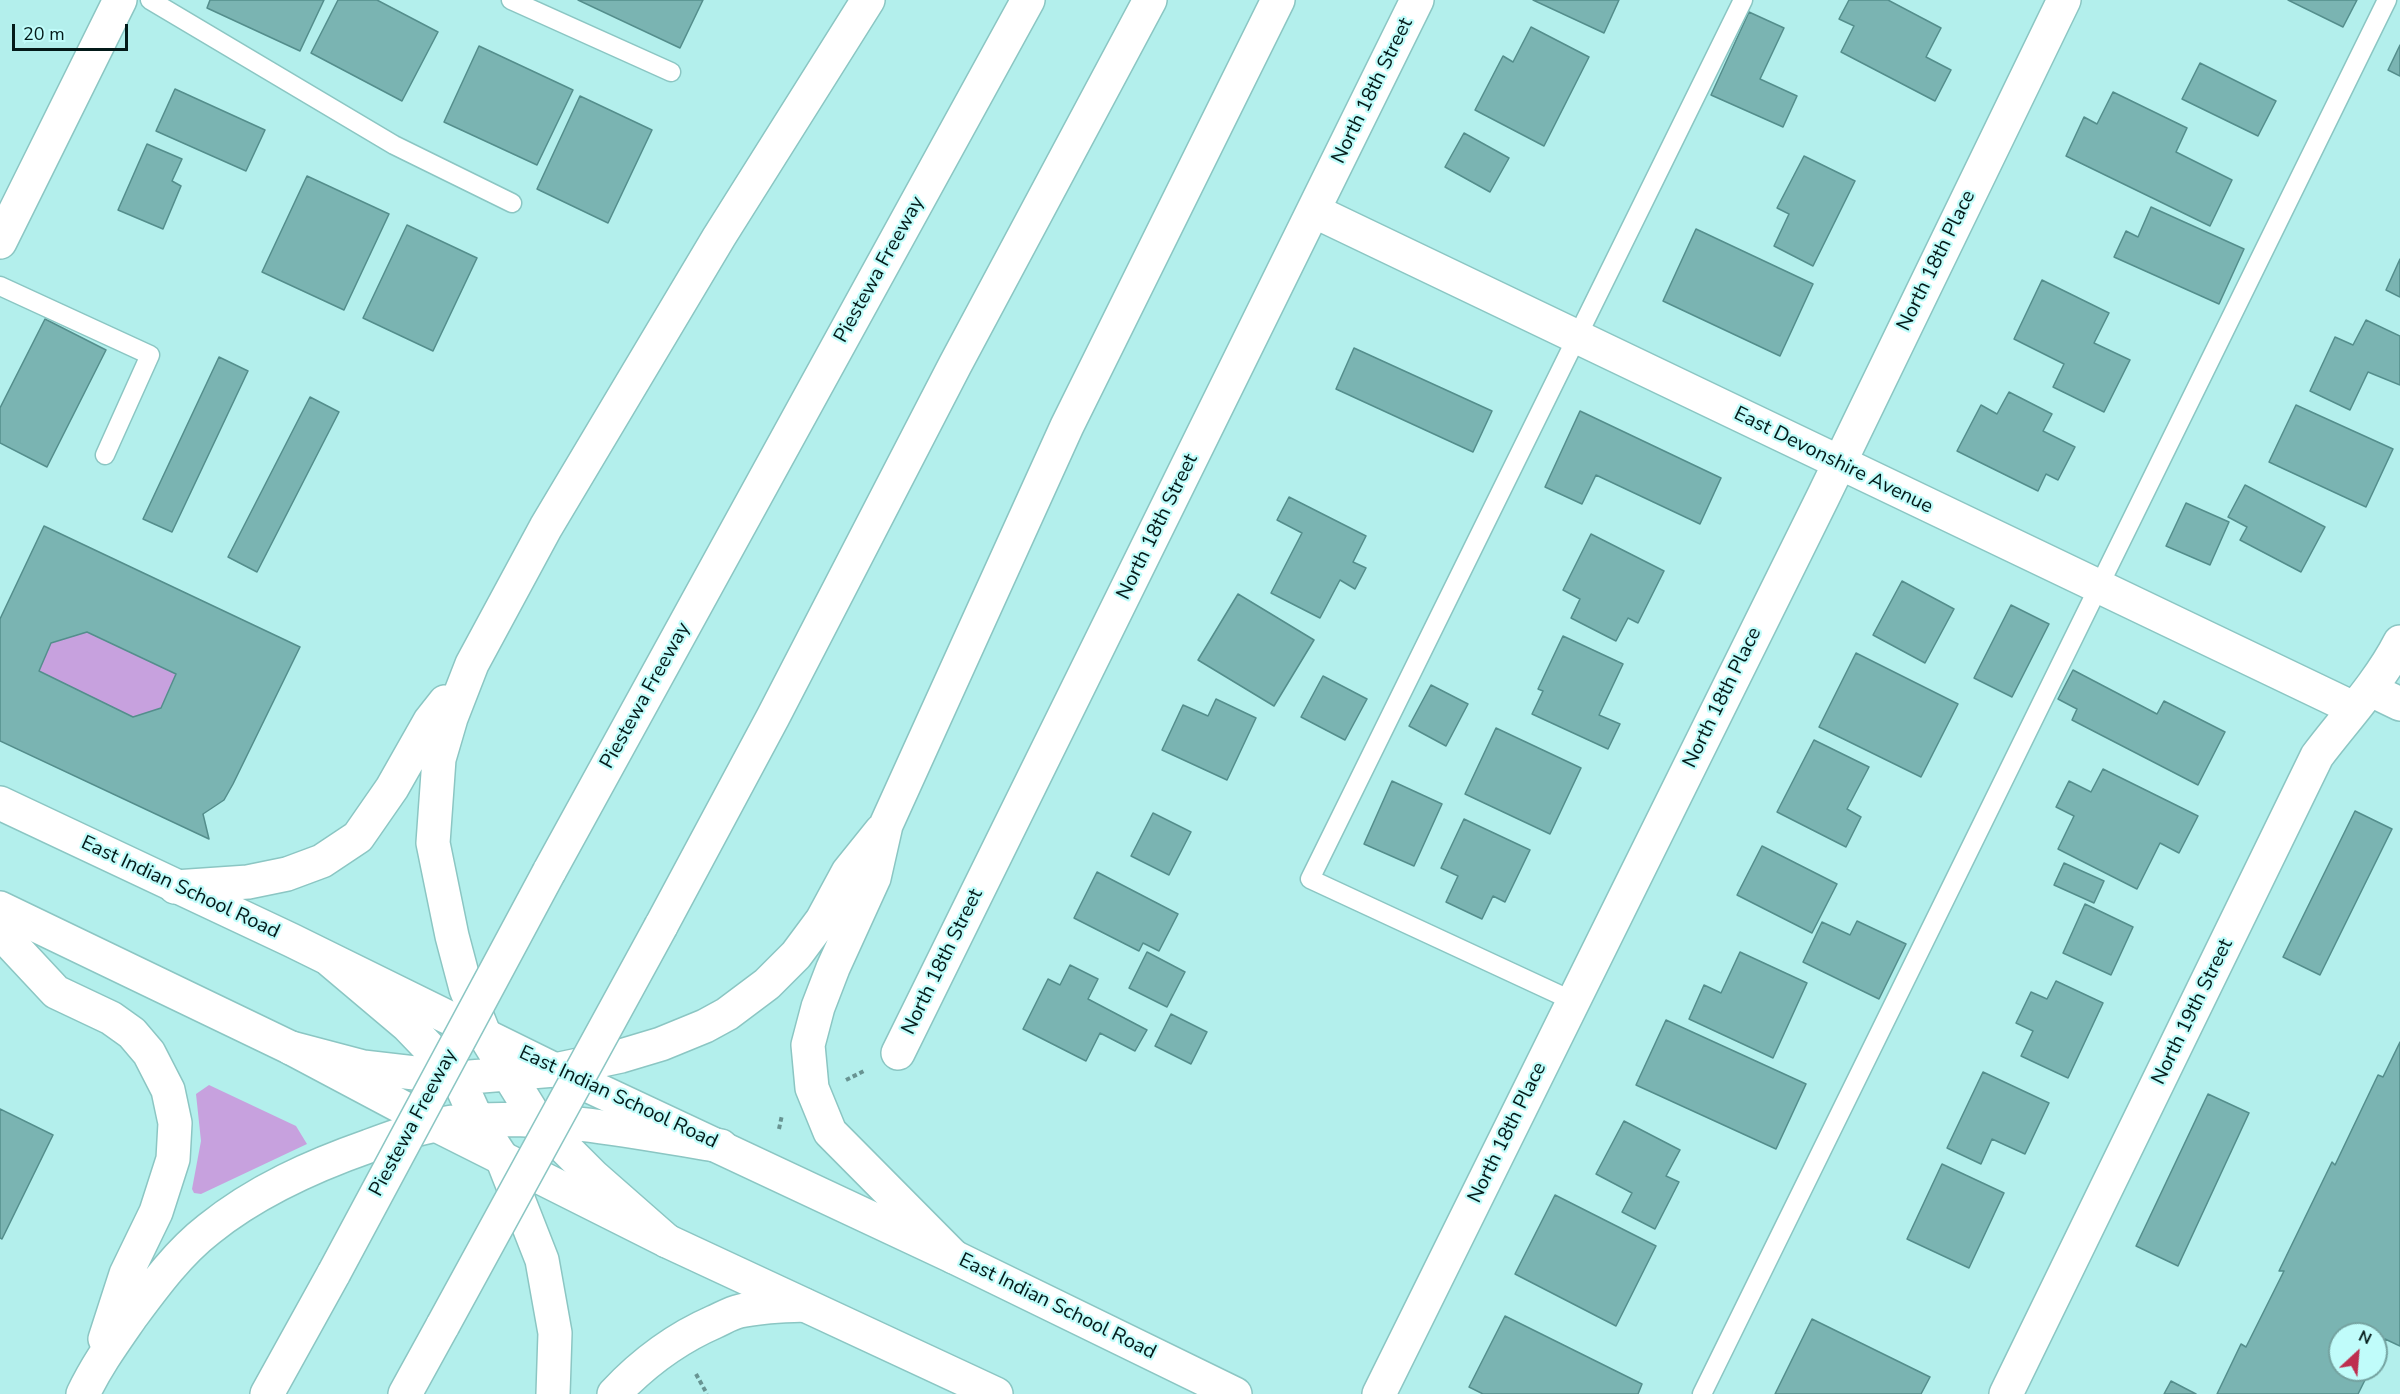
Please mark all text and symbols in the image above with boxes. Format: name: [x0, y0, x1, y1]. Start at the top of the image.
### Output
scale bar: [15, 12, 130, 50]
street label: North 18th Street: [1327, 14, 1419, 168]
text: 20 m: [23, 22, 65, 46]
street label: North 18th Place: [1893, 187, 1981, 335]
street label: Piestewa Freeway: [830, 193, 930, 347]
street label: East Devonshire Avenue: [1730, 402, 1936, 520]
street label: North 18th Street: [1112, 450, 1204, 604]
street label: Piestewa Freeway: [596, 619, 696, 773]
street label: North 18th Place: [1679, 624, 1767, 772]
street label: East Indian School Road: [77, 831, 283, 945]
street label: North 18th Street: [897, 885, 989, 1039]
street label: North 19th Street: [2147, 935, 2239, 1089]
street label: East Indian School Road: [515, 1041, 721, 1155]
street label: Piestewa Freeway: [365, 1045, 463, 1201]
street label: North 18th Place: [1464, 1059, 1552, 1207]
street label: East Indian School Road: [954, 1249, 1160, 1365]
north arrow: [2328, 1322, 2388, 1382]
text: N: [2355, 1325, 2375, 1350]

